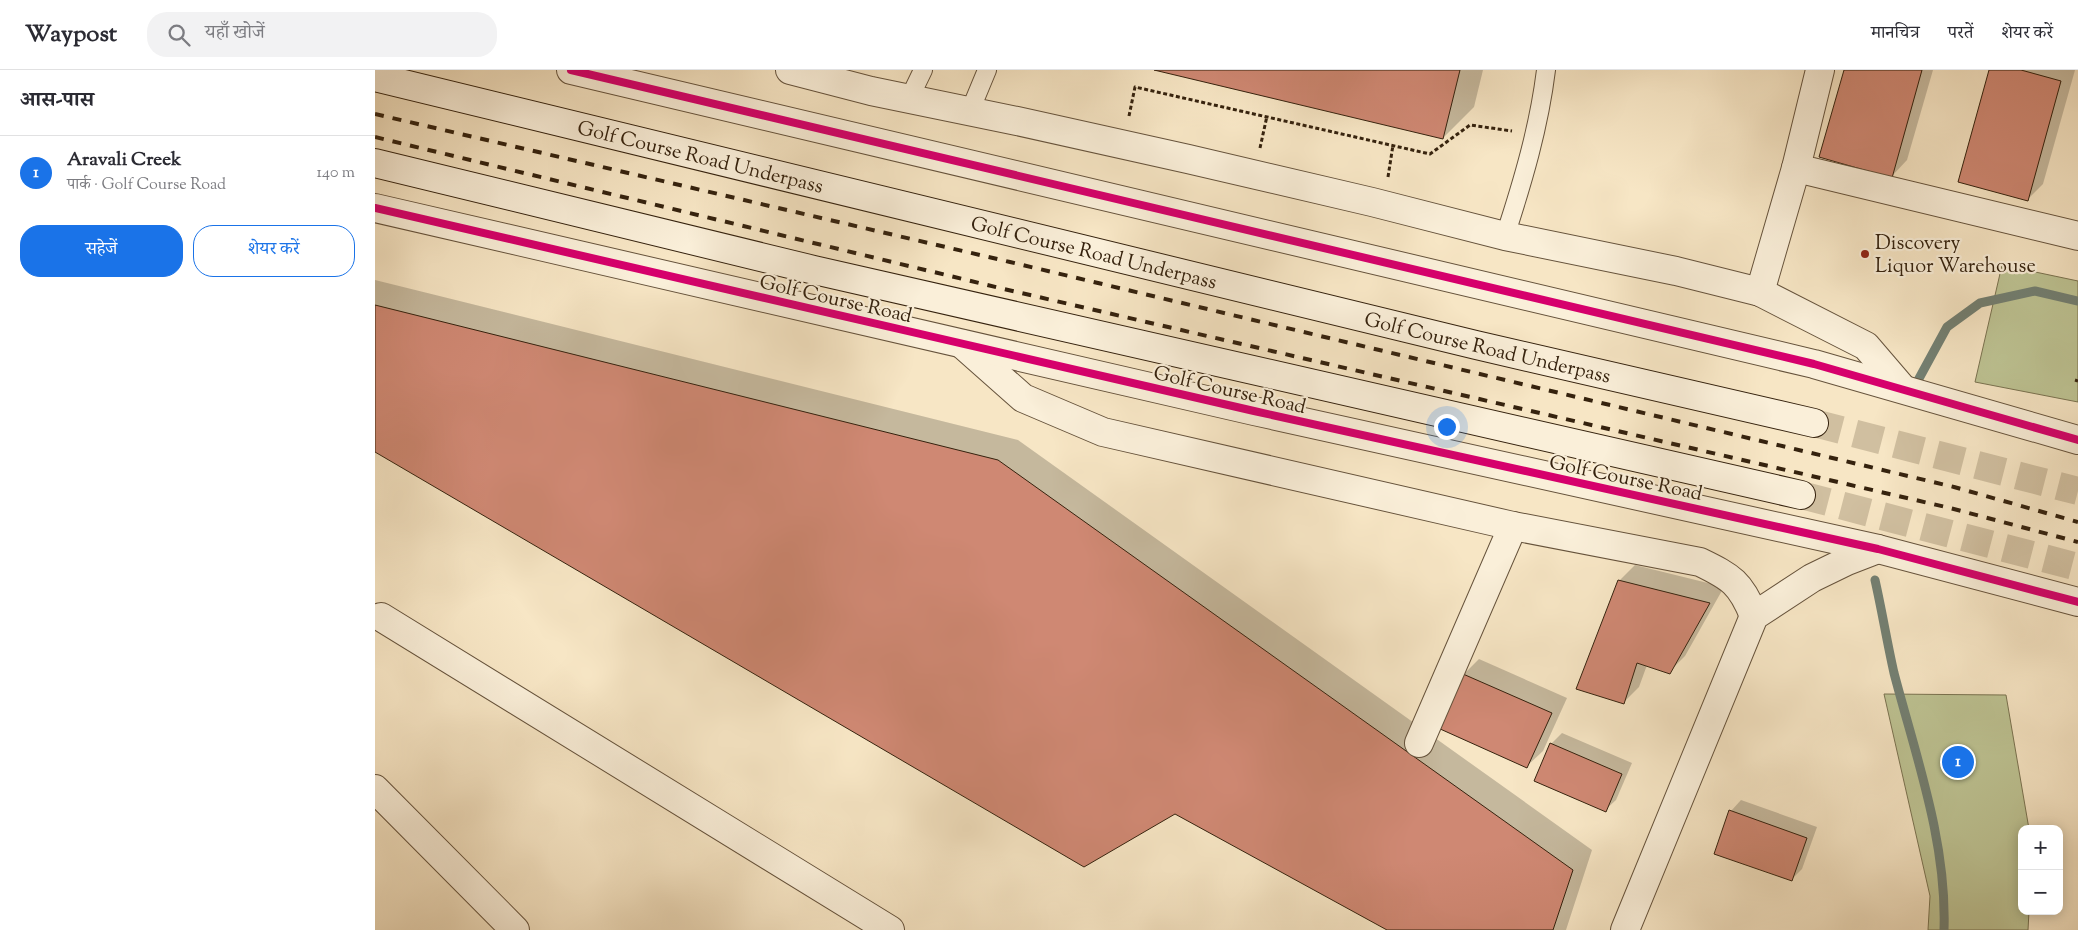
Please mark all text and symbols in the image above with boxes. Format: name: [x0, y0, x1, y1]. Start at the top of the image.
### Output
search box: [147, 12, 497, 57]
text: Waypost: [25, 18, 117, 52]
text: यहाँ खोजें: [205, 20, 265, 47]
icon: search: [165, 21, 193, 49]
text: मानचित्र: [1871, 21, 1920, 47]
text: परतें: [1948, 21, 1973, 47]
text: शेयर करें: [2001, 21, 2053, 47]
text: आस-पास: [20, 86, 94, 116]
street label: Golf Course Road Underpass: [574, 115, 826, 203]
text: Aravali Creek: [67, 147, 181, 174]
text: 1: [33, 162, 39, 185]
text: 140 m: [317, 162, 355, 185]
text: पार्क · Golf Course Road: [67, 174, 226, 197]
street label: Golf Course Road Underpass: [967, 211, 1220, 298]
button: सहेजें: [20, 225, 183, 277]
button: शेयर करें: [193, 225, 355, 277]
place label: Discovery Liquor Warehouse: [1875, 230, 2036, 282]
marker: Discovery Liquor Warehouse: [1859, 248, 1871, 260]
street label: Golf Course Road: [756, 269, 915, 332]
street label: Golf Course Road Underpass: [1361, 306, 1613, 393]
street label: Golf Course Road: [1150, 360, 1309, 423]
your location: [1434, 414, 1460, 440]
street label: Golf Course Road: [1546, 449, 1705, 510]
pin: 1: [1942, 743, 1974, 781]
map controls: [2018, 825, 2063, 915]
button: +: [2018, 825, 2063, 870]
button: −: [2018, 870, 2063, 915]

